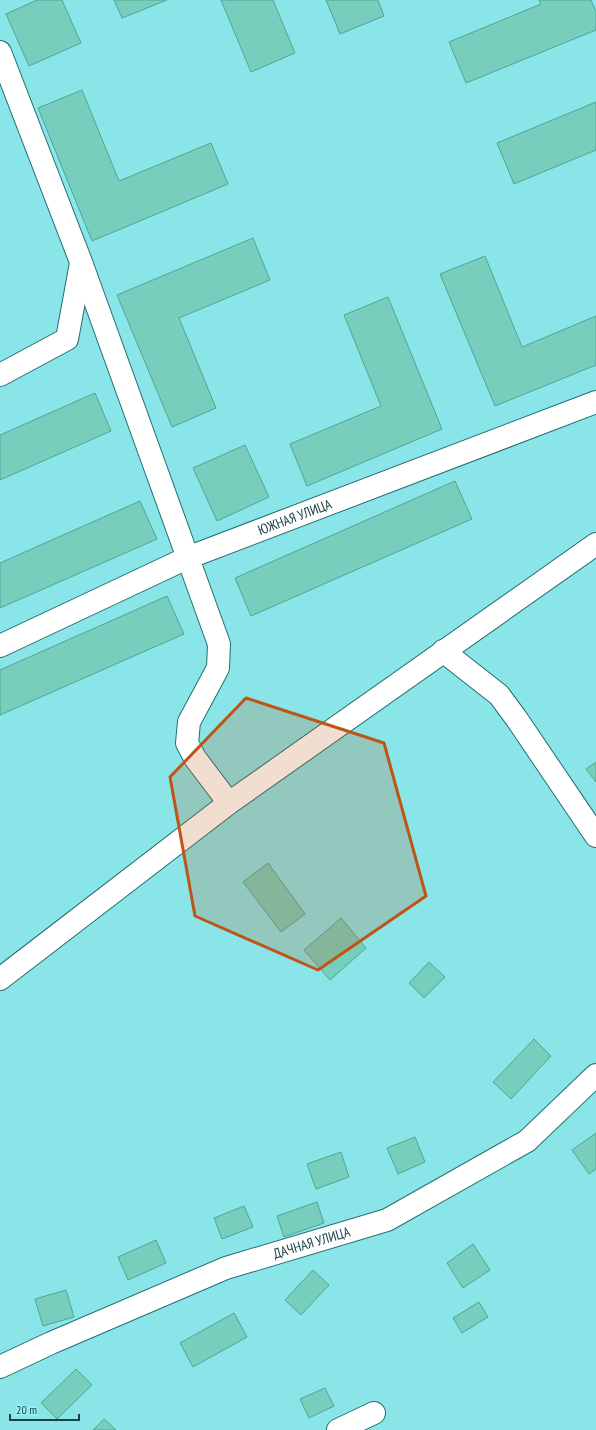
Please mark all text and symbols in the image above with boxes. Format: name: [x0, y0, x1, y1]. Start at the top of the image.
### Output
street label: ЮЖНАЯ УЛИЦА: [255, 495, 334, 539]
street label: ДАЧНАЯ УЛИЦА: [271, 1222, 352, 1262]
scale bar: [10, 1396, 79, 1422]
text: 20 m: [16, 1402, 37, 1417]

